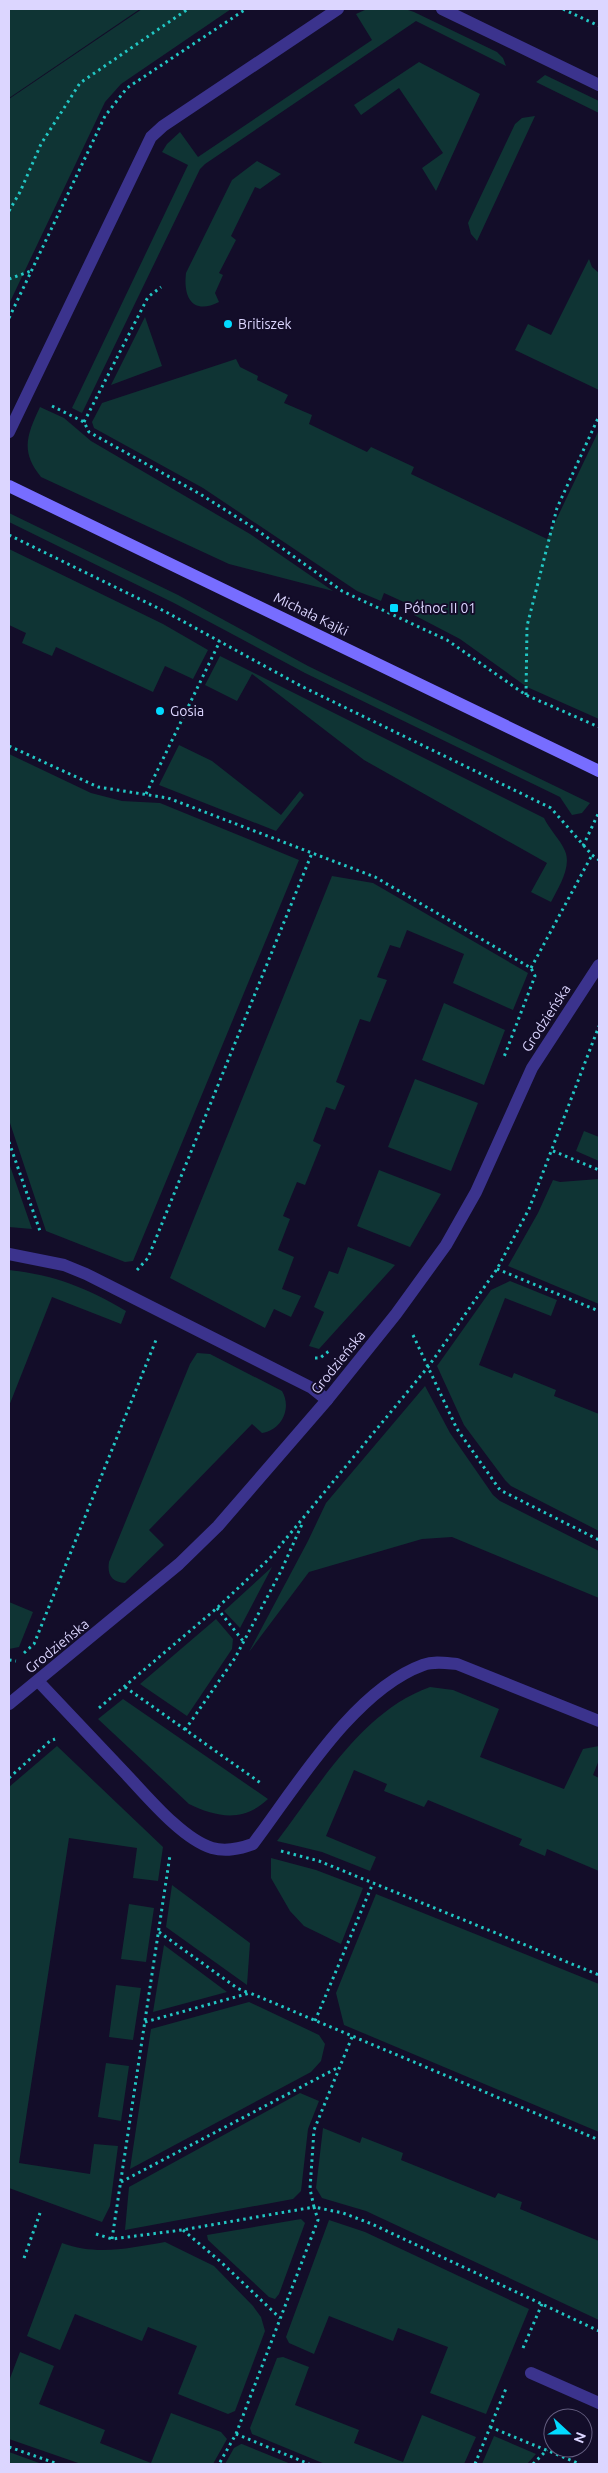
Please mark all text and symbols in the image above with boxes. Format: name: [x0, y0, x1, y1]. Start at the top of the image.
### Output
place label: Britiszek: [238, 316, 292, 332]
marker: Britiszek: [222, 318, 234, 330]
street label: Michała Kajki: [271, 589, 351, 639]
place label: Północ II 01: [404, 600, 476, 616]
marker: Północ II 01: [388, 602, 400, 614]
place label: Gosia: [170, 703, 204, 719]
marker: Gosia: [154, 705, 166, 717]
street label: Grodzieńska: [518, 981, 574, 1055]
street label: Grodzieńska: [308, 1327, 368, 1397]
street label: Grodzieńska: [22, 1616, 92, 1676]
north arrow: [543, 2408, 593, 2458]
text: N: [571, 2430, 589, 2445]

